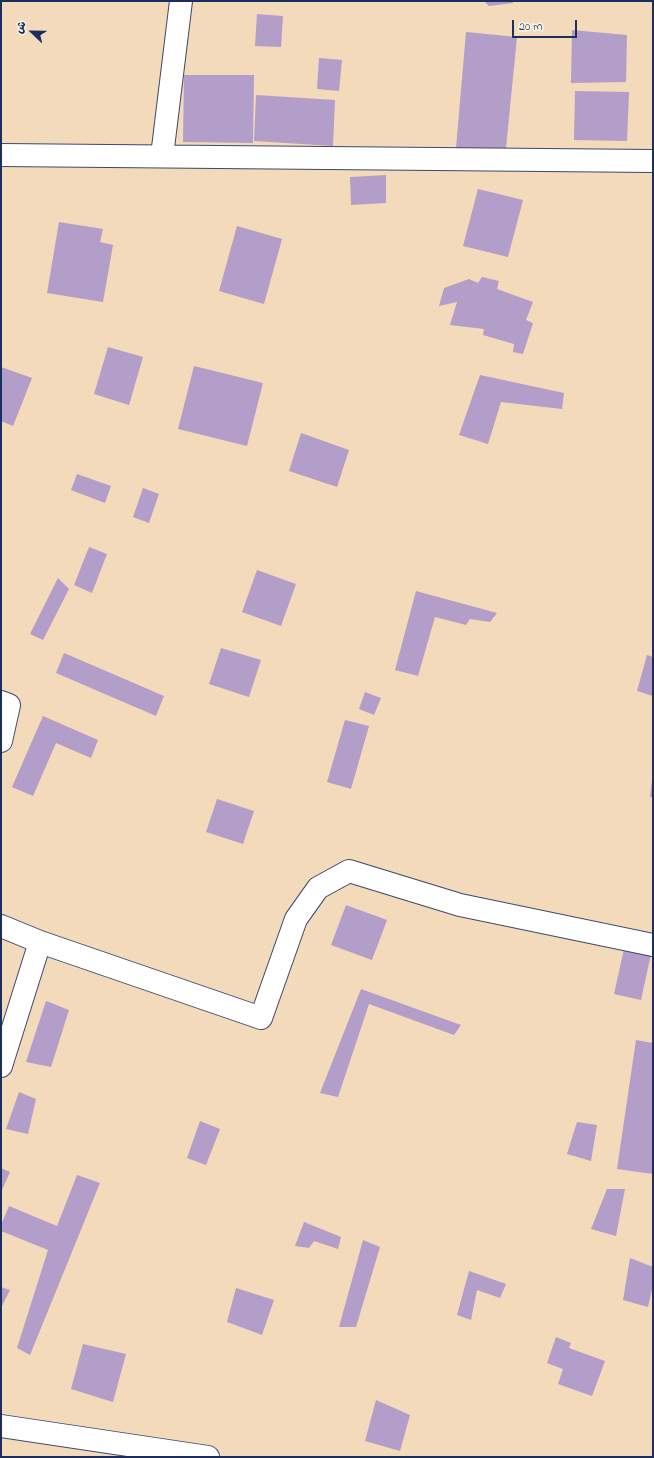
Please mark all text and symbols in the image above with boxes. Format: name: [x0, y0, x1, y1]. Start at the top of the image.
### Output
north arrow: [12, 12, 52, 52]
scale bar: [514, 12, 579, 38]
text: 20 m: [519, 18, 542, 36]
text: ش: [11, 19, 31, 36]

